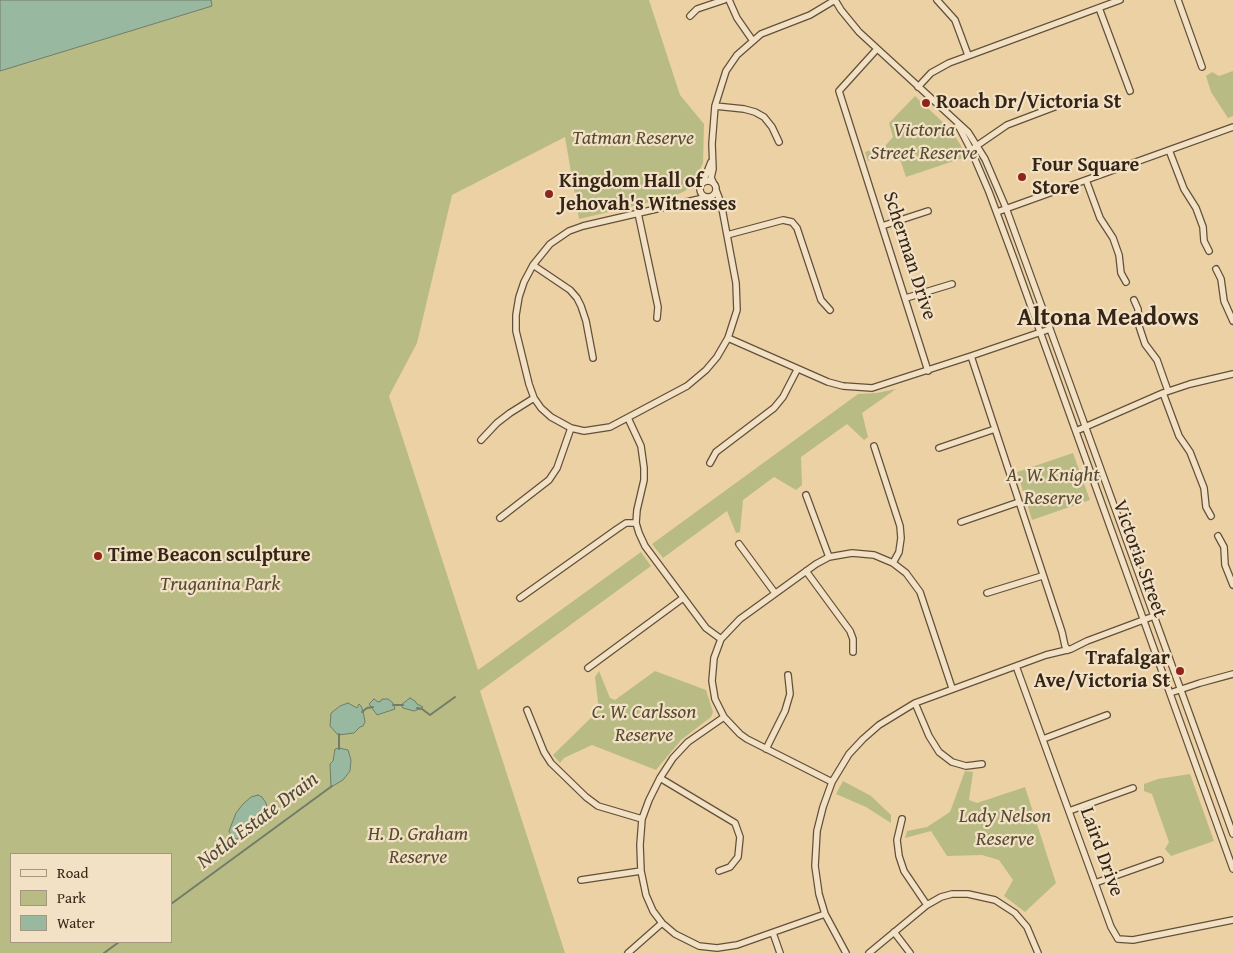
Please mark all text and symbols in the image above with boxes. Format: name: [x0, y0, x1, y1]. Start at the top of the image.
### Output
place label: Roach Dr/Victoria St: [936, 91, 1121, 115]
marker: Roach Dr/Victoria St: [920, 97, 932, 109]
park label: Victoria Street Reserve: [870, 119, 978, 166]
park label: Tatman Reserve: [572, 127, 694, 151]
place label: Four Square Store: [1032, 154, 1139, 201]
place label: Kingdom Hall of Jehovah's Witnesses: [559, 170, 736, 217]
marker: Four Square Store: [1016, 171, 1028, 183]
marker: Kingdom Hall of Jehovah's Witnesses: [543, 188, 555, 200]
street label: Scherman Drive: [877, 189, 941, 323]
district label: Altona Meadows: [1017, 304, 1199, 334]
park label: A. W. Knight Reserve: [1006, 464, 1100, 511]
street label: Victoria Street: [1107, 497, 1171, 621]
place label: Time Beacon sculpture: [108, 544, 311, 568]
marker: Time Beacon sculpture: [92, 550, 104, 562]
park label: Truganina Park: [160, 573, 280, 597]
place label: Trafalgar Ave/Victoria St: [1034, 647, 1170, 694]
marker: Trafalgar Ave/Victoria St: [1174, 665, 1186, 677]
park label: C. W. Carlsson Reserve: [592, 701, 696, 748]
water label: Notla Estate Drain: [192, 767, 324, 875]
street label: Laird Drive: [1074, 804, 1128, 900]
park label: Lady Nelson Reserve: [959, 805, 1051, 852]
park label: H. D. Graham Reserve: [368, 823, 468, 870]
legend: [10, 853, 172, 943]
text: Road: [57, 862, 88, 883]
text: Park: [57, 887, 86, 908]
text: Water: [57, 912, 95, 933]

